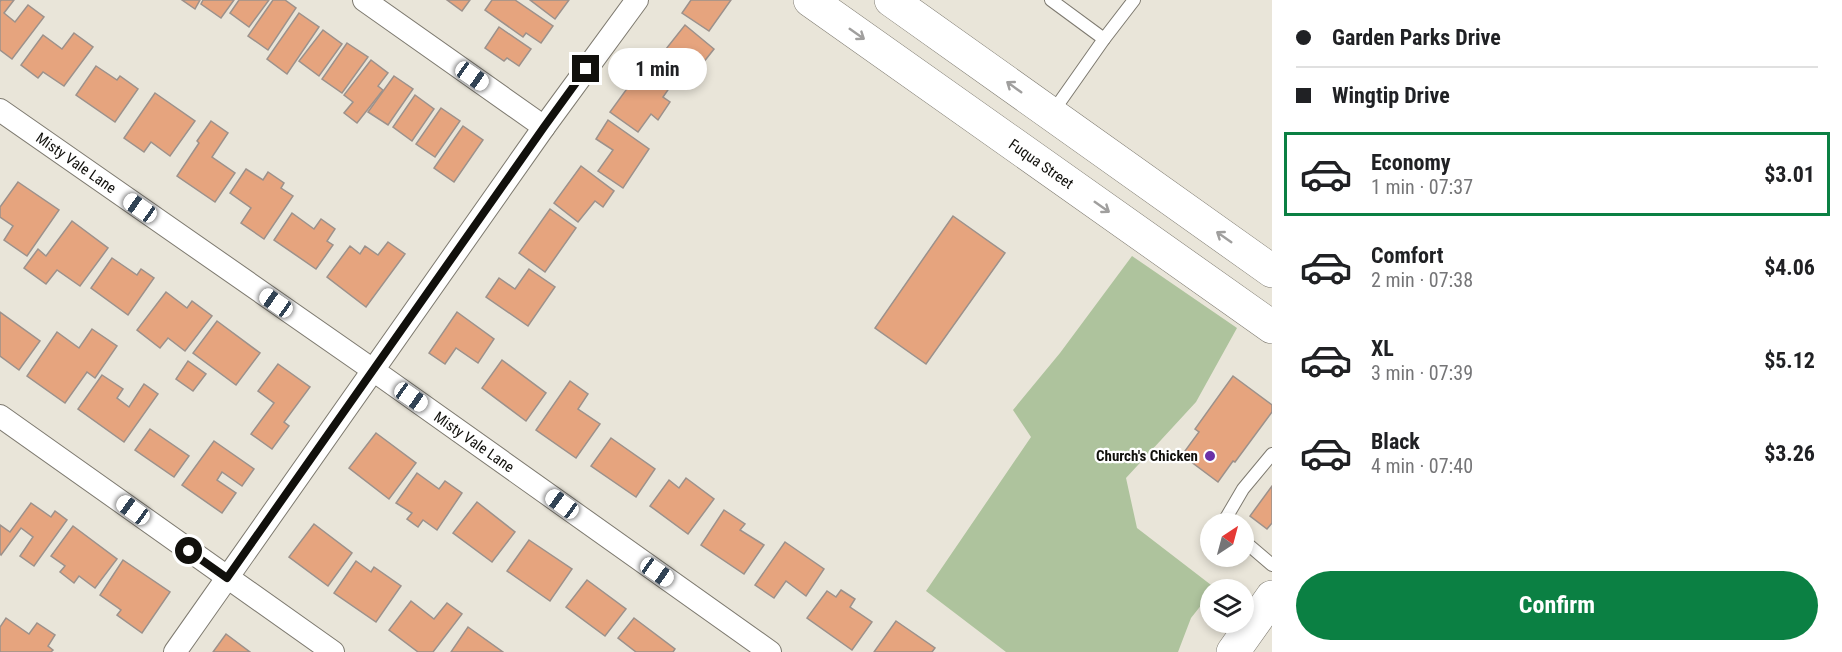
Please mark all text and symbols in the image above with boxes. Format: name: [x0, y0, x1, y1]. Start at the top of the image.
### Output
text: Garden Parks Drive: [1332, 25, 1501, 50]
one-way arrow: [849, 28, 865, 40]
callout: 1 min: [607, 48, 706, 90]
route end: [572, 55, 599, 82]
text: 1 min: [635, 57, 680, 81]
car: [452, 58, 492, 94]
one-way arrow: [1006, 81, 1022, 94]
text: Wingtip Drive: [1332, 83, 1450, 108]
street label: Misty Vale Lane: [33, 129, 119, 197]
street label: Fuqua Street: [1005, 135, 1077, 193]
icon: car: [1299, 147, 1353, 201]
text: Economy: [1371, 150, 1451, 175]
text: $3.01: [1764, 162, 1815, 187]
text: 1 min · 07:37: [1371, 175, 1473, 199]
car: [120, 190, 160, 226]
one-way arrow: [1094, 201, 1110, 213]
one-way arrow: [1217, 231, 1233, 243]
icon: car: [1299, 240, 1353, 294]
text: Comfort: [1371, 243, 1444, 268]
text: $4.06: [1764, 255, 1815, 280]
text: 2 min · 07:38: [1371, 268, 1473, 292]
car: [256, 285, 296, 321]
icon: car: [1299, 333, 1353, 387]
text: XL: [1371, 336, 1394, 361]
text: $5.12: [1764, 348, 1815, 373]
text: 3 min · 07:39: [1371, 361, 1473, 385]
car: [391, 379, 431, 415]
street label: Misty Vale Lane: [431, 408, 517, 476]
icon: car: [1299, 426, 1353, 480]
text: Black: [1371, 429, 1420, 454]
text: $3.26: [1764, 441, 1815, 466]
place label: Church's Chicken: [1096, 447, 1198, 465]
marker: Church's Chicken: [1203, 449, 1217, 463]
text: 4 min · 07:40: [1371, 454, 1473, 478]
car: [542, 486, 582, 522]
car: [113, 492, 153, 528]
north arrow: [1200, 513, 1254, 567]
map controls: [1200, 513, 1254, 633]
route start: [175, 537, 202, 564]
car: [637, 554, 677, 590]
button: Confirm: [1296, 571, 1818, 640]
button: layers: [1200, 579, 1254, 633]

